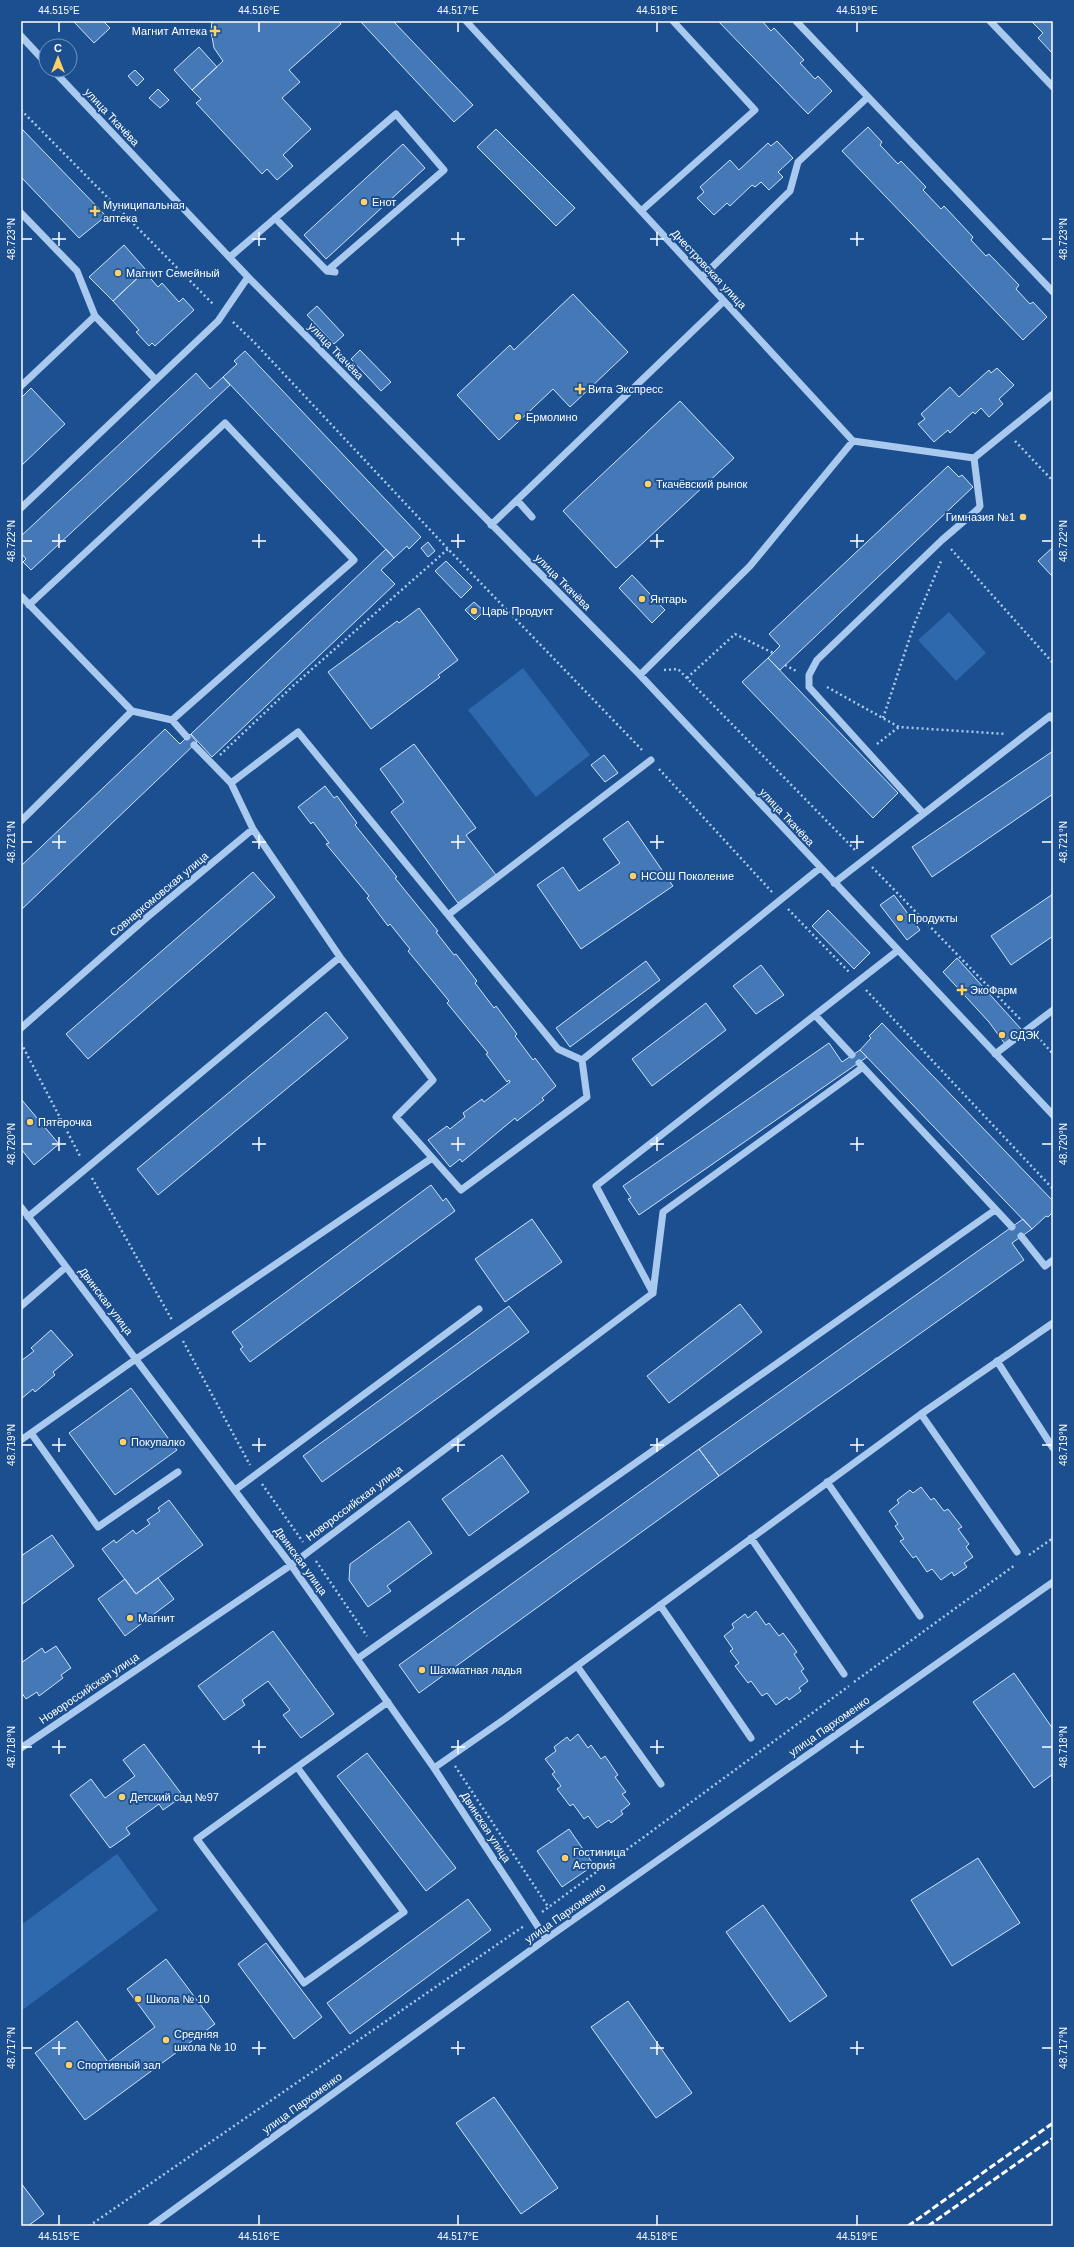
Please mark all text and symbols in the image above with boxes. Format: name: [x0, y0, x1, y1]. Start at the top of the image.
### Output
text: 44.515°E: [38, 5, 80, 16]
text: 44.516°E: [238, 5, 280, 16]
text: 44.517°E: [437, 5, 479, 16]
text: 44.518°E: [636, 5, 678, 16]
text: 44.519°E: [836, 5, 878, 16]
place label: Магнит Аптека: [132, 25, 208, 37]
marker: Магнит Аптека: [210, 26, 220, 36]
north arrow: [38, 38, 78, 78]
text: С: [54, 42, 62, 54]
street label: улица Ткачёва: [82, 86, 142, 149]
place label: Енот: [372, 196, 396, 208]
marker: Енот: [359, 197, 369, 207]
place label: Муниципальная аптека: [103, 199, 185, 224]
marker: Муниципальная аптека: [90, 206, 100, 216]
text: 48.723°N: [6, 218, 17, 260]
text: 48.723°N: [1058, 218, 1069, 260]
street label: Днестровская улица: [669, 227, 749, 312]
place label: Магнит Семейный: [126, 267, 220, 279]
marker: Магнит Семейный: [113, 268, 123, 278]
street label: улица Ткачёва: [306, 320, 367, 382]
place label: Вита Экспресс: [588, 383, 664, 395]
marker: Вита Экспресс: [575, 384, 585, 394]
place label: Ермолино: [526, 411, 578, 423]
marker: Ермолино: [513, 412, 523, 422]
place label: Ткачёвский рынок: [656, 478, 748, 490]
marker: Ткачёвский рынок: [643, 479, 653, 489]
place label: Гимназия №1: [946, 511, 1015, 523]
marker: Гимназия №1: [1018, 512, 1028, 522]
text: 48.722°N: [6, 520, 17, 562]
text: 48.722°N: [1058, 520, 1069, 562]
street label: улица Ткачёва: [533, 552, 594, 613]
place label: Янтарь: [650, 593, 687, 605]
marker: Янтарь: [637, 594, 647, 604]
place label: Царь Продукт: [482, 605, 553, 617]
marker: Царь Продукт: [469, 606, 479, 616]
street label: улица Ткачёва: [757, 786, 817, 849]
text: 48.721°N: [6, 821, 17, 863]
text: 48.721°N: [1058, 821, 1069, 863]
street label: Совнаркомовская улица: [107, 849, 211, 939]
place label: НСОШ Поколение: [641, 870, 734, 882]
marker: НСОШ Поколение: [628, 871, 638, 881]
place label: Продукты: [908, 912, 958, 924]
marker: Продукты: [895, 913, 905, 923]
place label: ЭкоФарм: [970, 984, 1017, 996]
marker: ЭкоФарм: [957, 985, 967, 995]
place label: СДЭК: [1010, 1029, 1040, 1041]
marker: СДЭК: [997, 1030, 1007, 1040]
place label: Пятёрочка: [38, 1116, 93, 1128]
marker: Пятёрочка: [25, 1117, 35, 1127]
text: 48.720°N: [6, 1123, 17, 1165]
text: 48.720°N: [1058, 1123, 1069, 1165]
street label: Двинская улица: [77, 1265, 136, 1338]
text: 48.719°N: [6, 1424, 17, 1466]
text: 48.719°N: [1058, 1424, 1069, 1466]
place label: Покупалко: [131, 1436, 185, 1448]
marker: Покупалко: [118, 1437, 128, 1447]
street label: Новороссийская улица: [304, 1462, 405, 1543]
street label: Двинская улица: [272, 1525, 330, 1598]
place label: Магнит: [138, 1612, 175, 1624]
marker: Магнит: [125, 1613, 135, 1623]
street label: Новороссийская улица: [37, 1650, 142, 1726]
place label: Шахматная ладья: [430, 1664, 522, 1676]
marker: Шахматная ладья: [417, 1665, 427, 1675]
street label: улица Пархоменко: [786, 1694, 872, 1758]
text: 48.718°N: [6, 1726, 17, 1768]
text: 48.718°N: [1058, 1726, 1069, 1768]
street label: Двинская улица: [459, 1790, 514, 1865]
place label: Детский сад №97: [130, 1791, 219, 1803]
marker: Детский сад №97: [117, 1792, 127, 1802]
place label: Гостиница Астория: [573, 1846, 627, 1871]
marker: Гостиница Астория: [560, 1853, 570, 1863]
street label: улица Пархоменко: [522, 1881, 608, 1945]
place label: Школа № 10: [146, 1993, 210, 2005]
marker: Школа № 10: [133, 1994, 143, 2004]
text: 48.717°N: [6, 2027, 17, 2069]
text: 48.717°N: [1058, 2027, 1069, 2069]
place label: Средняя школа № 10: [174, 2028, 236, 2053]
marker: Средняя школа № 10: [161, 2035, 171, 2045]
place label: Спортивный зал: [77, 2059, 161, 2071]
marker: Спортивный зал: [64, 2060, 74, 2070]
street label: улица Пархоменко: [260, 2070, 344, 2136]
text: 44.515°E: [38, 2231, 80, 2242]
text: 44.516°E: [238, 2231, 280, 2242]
text: 44.517°E: [437, 2231, 479, 2242]
text: 44.518°E: [636, 2231, 678, 2242]
text: 44.519°E: [836, 2231, 878, 2242]

